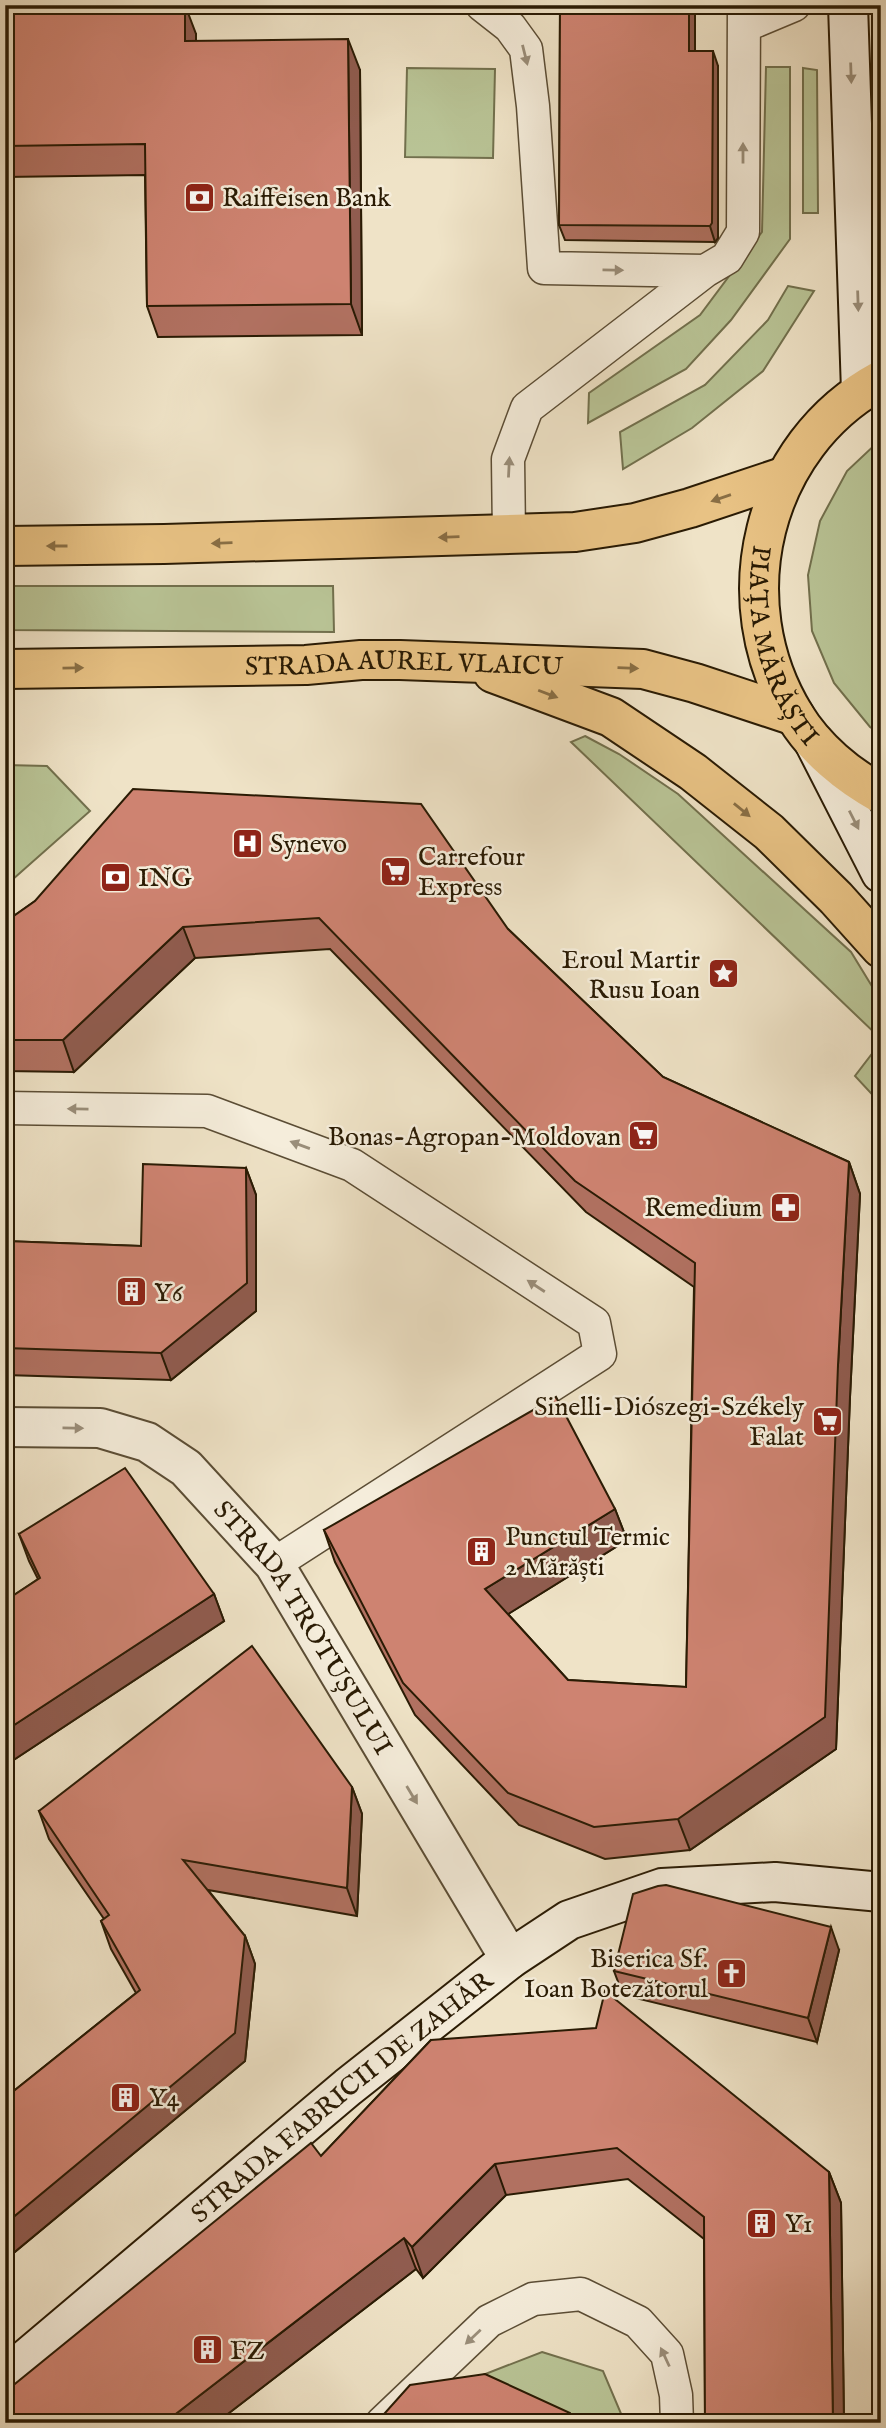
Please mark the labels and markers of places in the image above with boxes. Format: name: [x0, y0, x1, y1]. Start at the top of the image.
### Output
bank icon: Raiffeisen Bank: [182, 180, 216, 214]
place label: Raiffeisen Bank: [222, 182, 392, 215]
hospital icon: Synevo: [230, 826, 264, 860]
place label: Synevo: [270, 828, 347, 861]
place label: Carrefour Express: [418, 841, 526, 904]
supermarket icon: Carrefour Express: [378, 854, 412, 888]
bank icon: ING: [98, 860, 132, 894]
place label: ING: [138, 862, 192, 895]
place label: Eroul Martir Rusu Ioan: [562, 944, 700, 1007]
place icon: Eroul Martir Rusu Ioan: [706, 957, 740, 991]
supermarket icon: Bonas-Agropan-Moldovan: [627, 1119, 661, 1153]
place label: Bonas-Agropan-Moldovan: [328, 1121, 621, 1154]
pharmacy icon: Remedium: [768, 1190, 802, 1224]
place label: Remedium: [644, 1192, 762, 1225]
building icon: Y6: [114, 1275, 148, 1309]
place label: Y6: [154, 1277, 184, 1310]
place label: Sinelli-Diószegi-Székely Falat: [534, 1391, 804, 1454]
supermarket icon: Sinelli-Diószegi-Székely Falat: [810, 1404, 844, 1438]
place label: Punctul Termic 2 Mărăști: [505, 1521, 670, 1584]
building icon: Punctul Termic 2 Mărăști: [465, 1534, 499, 1568]
place label: Biserica Sf. Ioan Botezătorul: [524, 1943, 709, 2006]
church icon: Biserica Sf. Ioan Botezătorul: [714, 1956, 748, 1990]
building icon: Y4: [109, 2080, 143, 2114]
place label: Y4: [149, 2082, 180, 2115]
building icon: Y1: [745, 2206, 779, 2240]
place label: Y1: [785, 2208, 812, 2241]
building icon: FZ: [190, 2333, 224, 2367]
place label: FZ: [230, 2335, 265, 2368]

